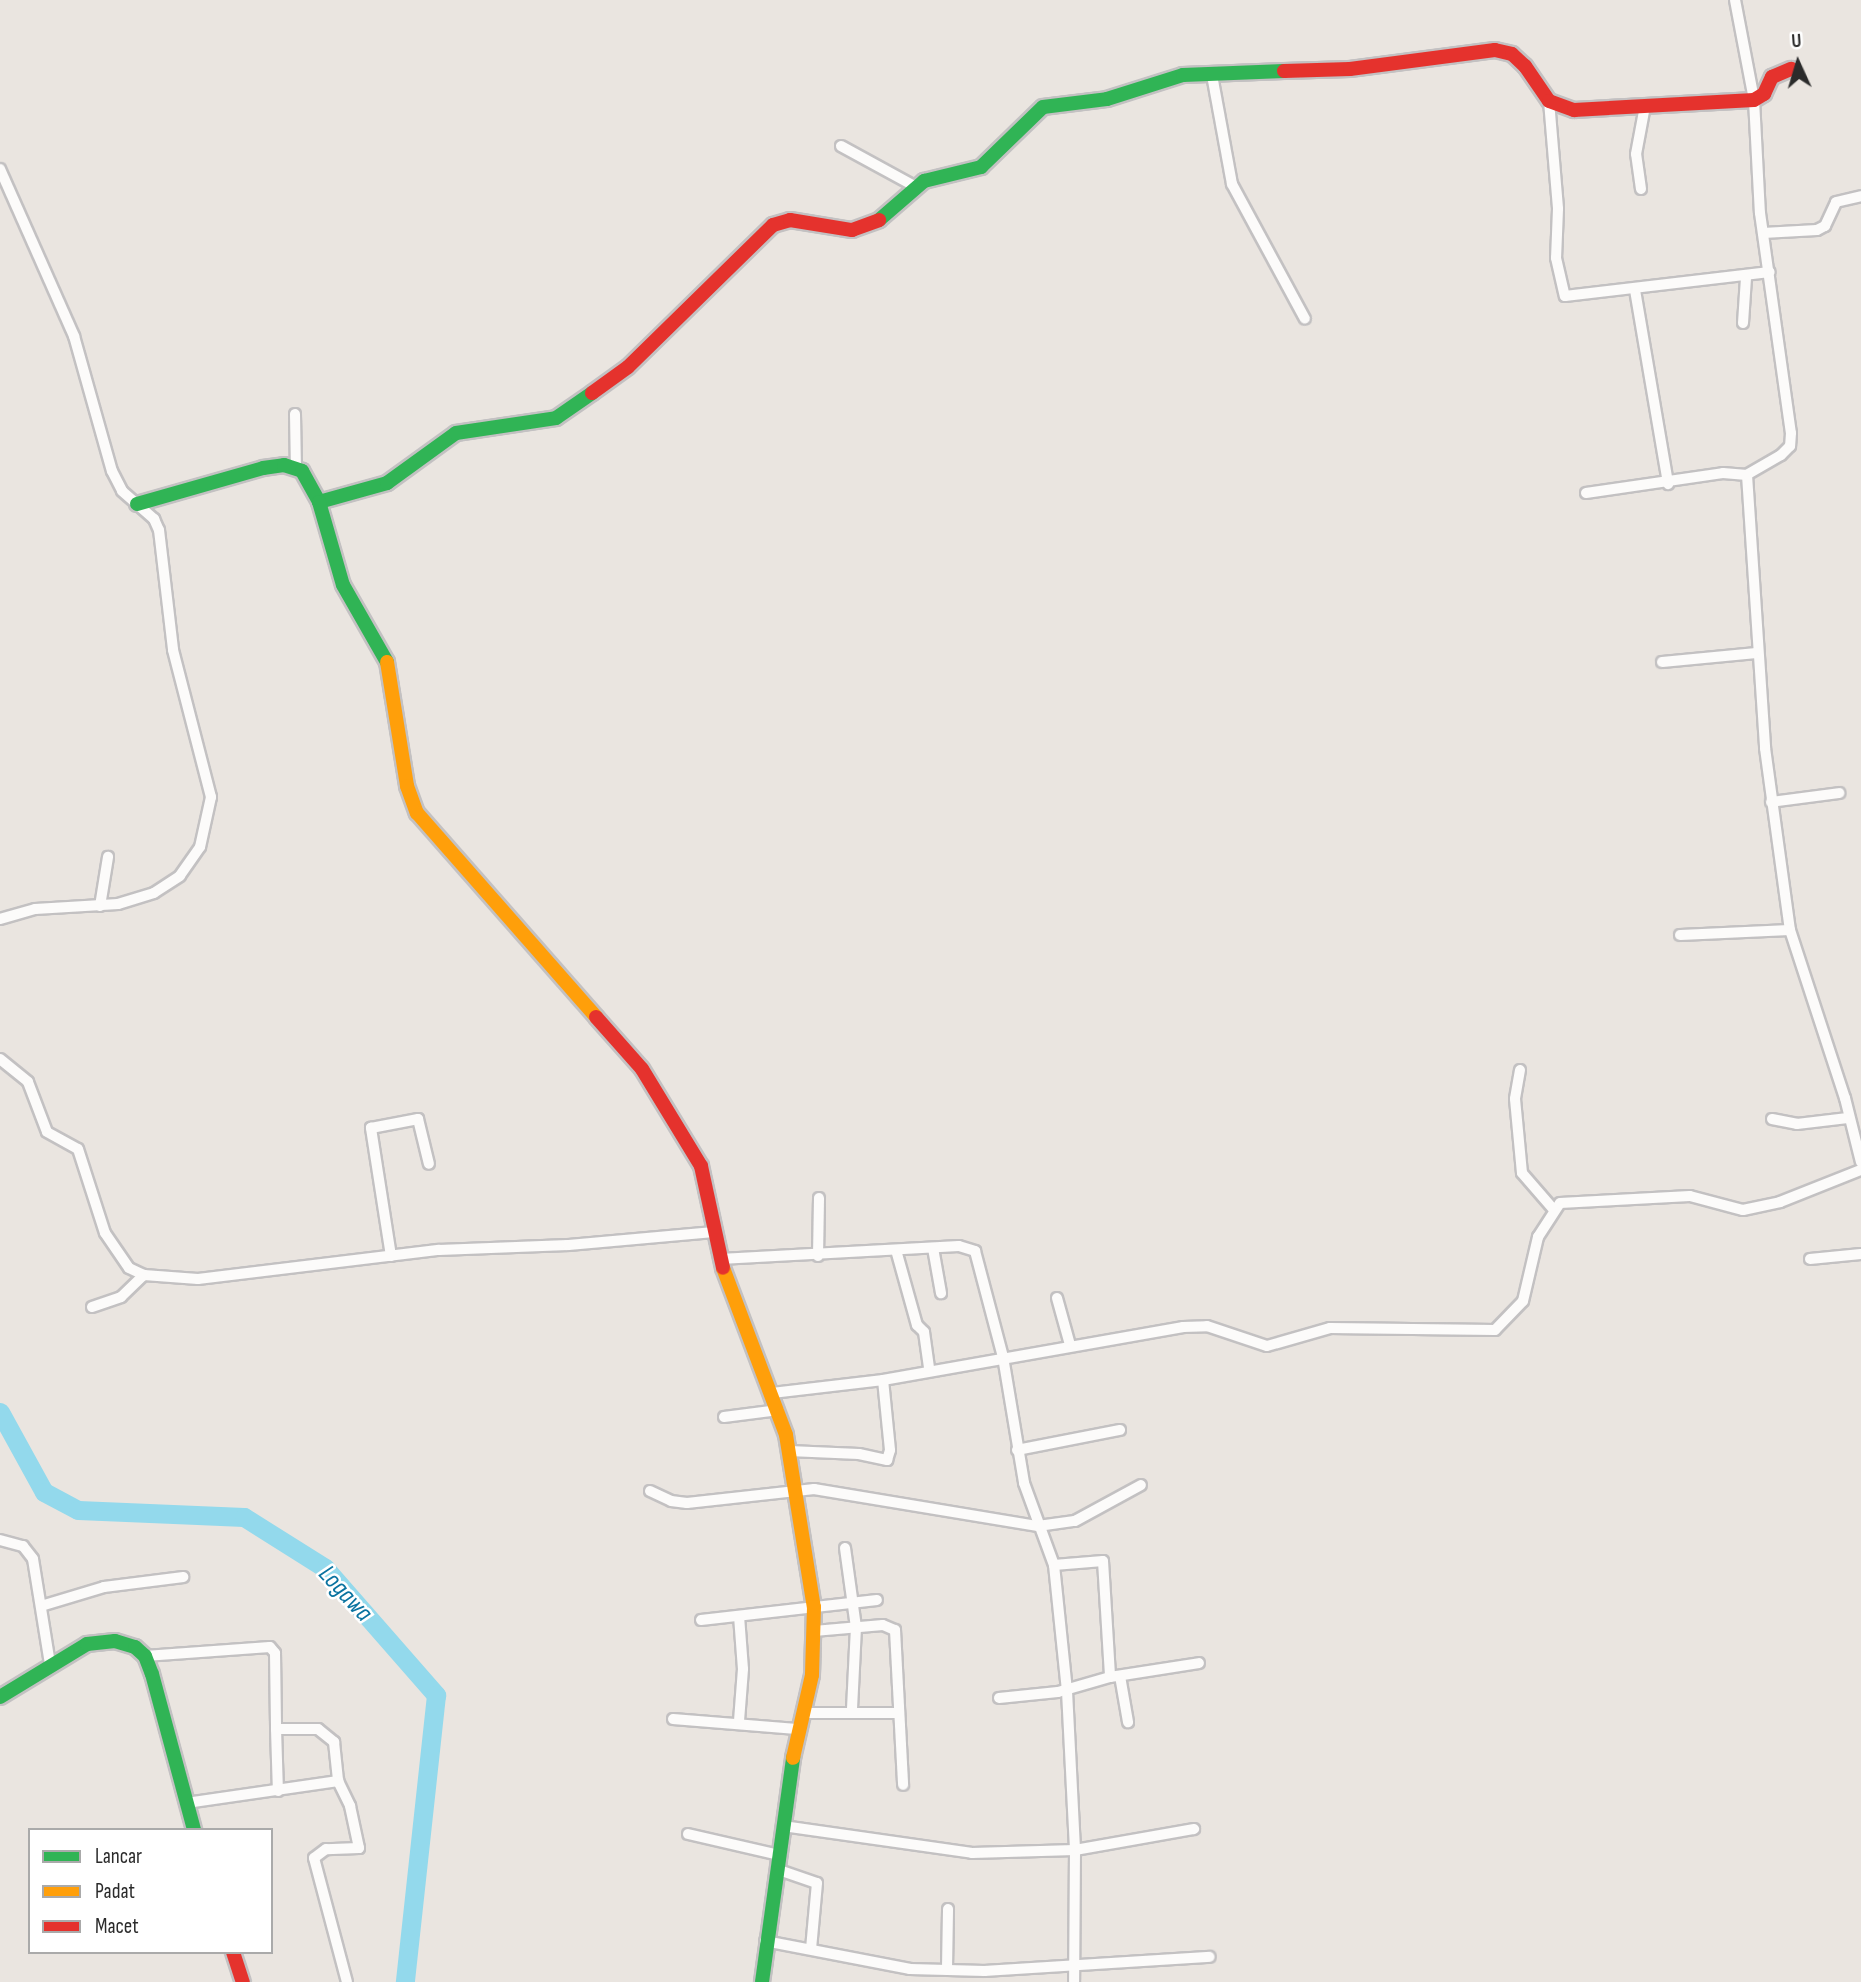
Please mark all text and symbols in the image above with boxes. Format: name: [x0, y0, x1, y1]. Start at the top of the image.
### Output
north arrow: [1763, 28, 1833, 98]
text: U: [1791, 30, 1802, 53]
water label: Logawa: [311, 1559, 379, 1629]
legend: [28, 1828, 273, 1954]
text: Lancar: [95, 1844, 142, 1869]
text: Padat: [95, 1879, 135, 1904]
text: Macet: [95, 1914, 139, 1939]

